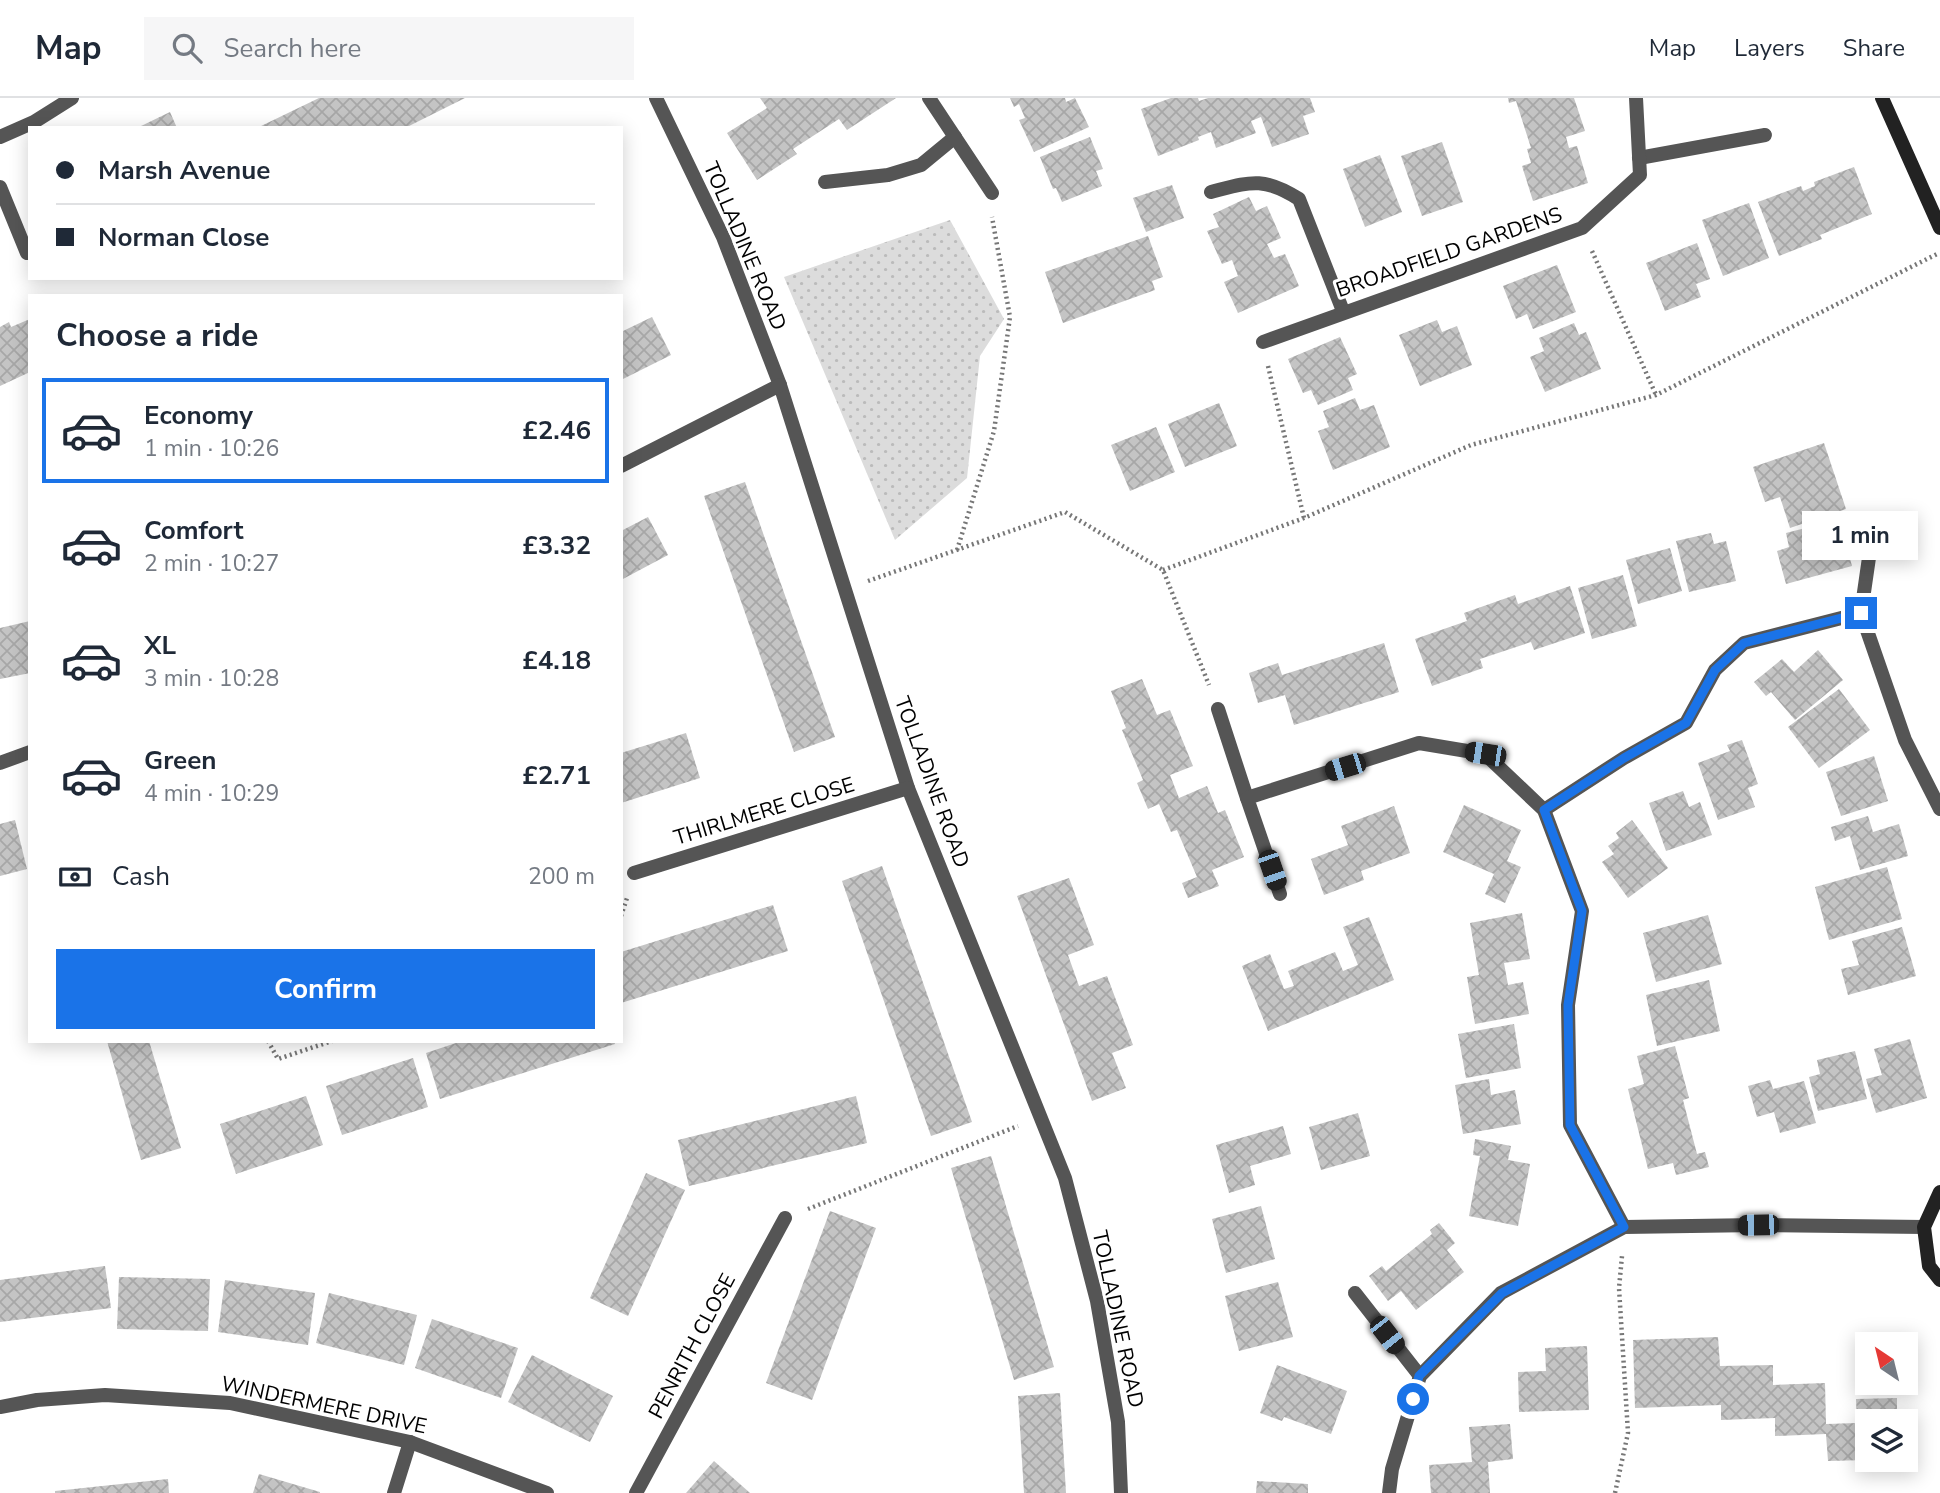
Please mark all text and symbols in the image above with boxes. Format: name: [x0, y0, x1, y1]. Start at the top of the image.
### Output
search box: [144, 17, 634, 80]
text: Map: [35, 26, 102, 71]
icon: search: [168, 29, 206, 67]
text: Search here: [224, 31, 361, 66]
text: Map: [1649, 32, 1696, 64]
text: Layers: [1734, 32, 1805, 64]
text: Share: [1843, 32, 1905, 64]
text: Marsh Avenue: [98, 153, 270, 188]
street label: TOLLADINE ROAD: [697, 158, 793, 334]
street label: BROADFIELD GARDENS: [1332, 200, 1566, 304]
text: Norman Close: [98, 220, 269, 255]
text: Choose a ride: [56, 314, 258, 357]
text: Economy: [144, 398, 253, 433]
icon: car: [60, 399, 123, 462]
text: £2.46: [522, 413, 591, 448]
text: 1 min · 10:26: [144, 433, 279, 464]
callout: 1 min: [1803, 512, 1919, 560]
text: Comfort: [144, 513, 244, 548]
icon: car: [60, 514, 123, 577]
text: 1 min: [1830, 520, 1890, 551]
text: £3.32: [522, 528, 591, 563]
text: 2 min · 10:27: [144, 548, 279, 579]
route end: [1845, 597, 1877, 629]
text: XL: [144, 628, 176, 663]
icon: car: [60, 629, 123, 692]
text: £4.18: [522, 643, 591, 678]
text: 3 min · 10:28: [144, 663, 279, 694]
street label: TOLLADINE ROAD: [888, 692, 976, 872]
car: [1463, 740, 1508, 768]
text: Green: [144, 743, 217, 778]
icon: car: [60, 744, 123, 807]
car: [1322, 751, 1369, 783]
text: £2.71: [522, 758, 591, 793]
street label: THIRLMERE CLOSE: [670, 770, 858, 852]
text: 4 min · 10:29: [144, 778, 279, 809]
car: [1256, 847, 1289, 893]
icon: cash: [56, 858, 94, 896]
text: Cash: [112, 859, 170, 894]
text: 200 m: [528, 861, 595, 892]
button: Confirm: [56, 949, 595, 1029]
car: [1737, 1214, 1780, 1236]
street label: TOLLADINE ROAD: [1086, 1228, 1150, 1410]
street label: PENRITH CLOSE: [642, 1269, 742, 1423]
car: [1366, 1312, 1409, 1358]
north arrow: [1855, 1332, 1918, 1395]
map controls: [1855, 1332, 1918, 1472]
street label: WINDERMERE DRIVE: [219, 1370, 429, 1440]
route start: [1397, 1383, 1429, 1415]
button: layers: [1855, 1409, 1918, 1472]

